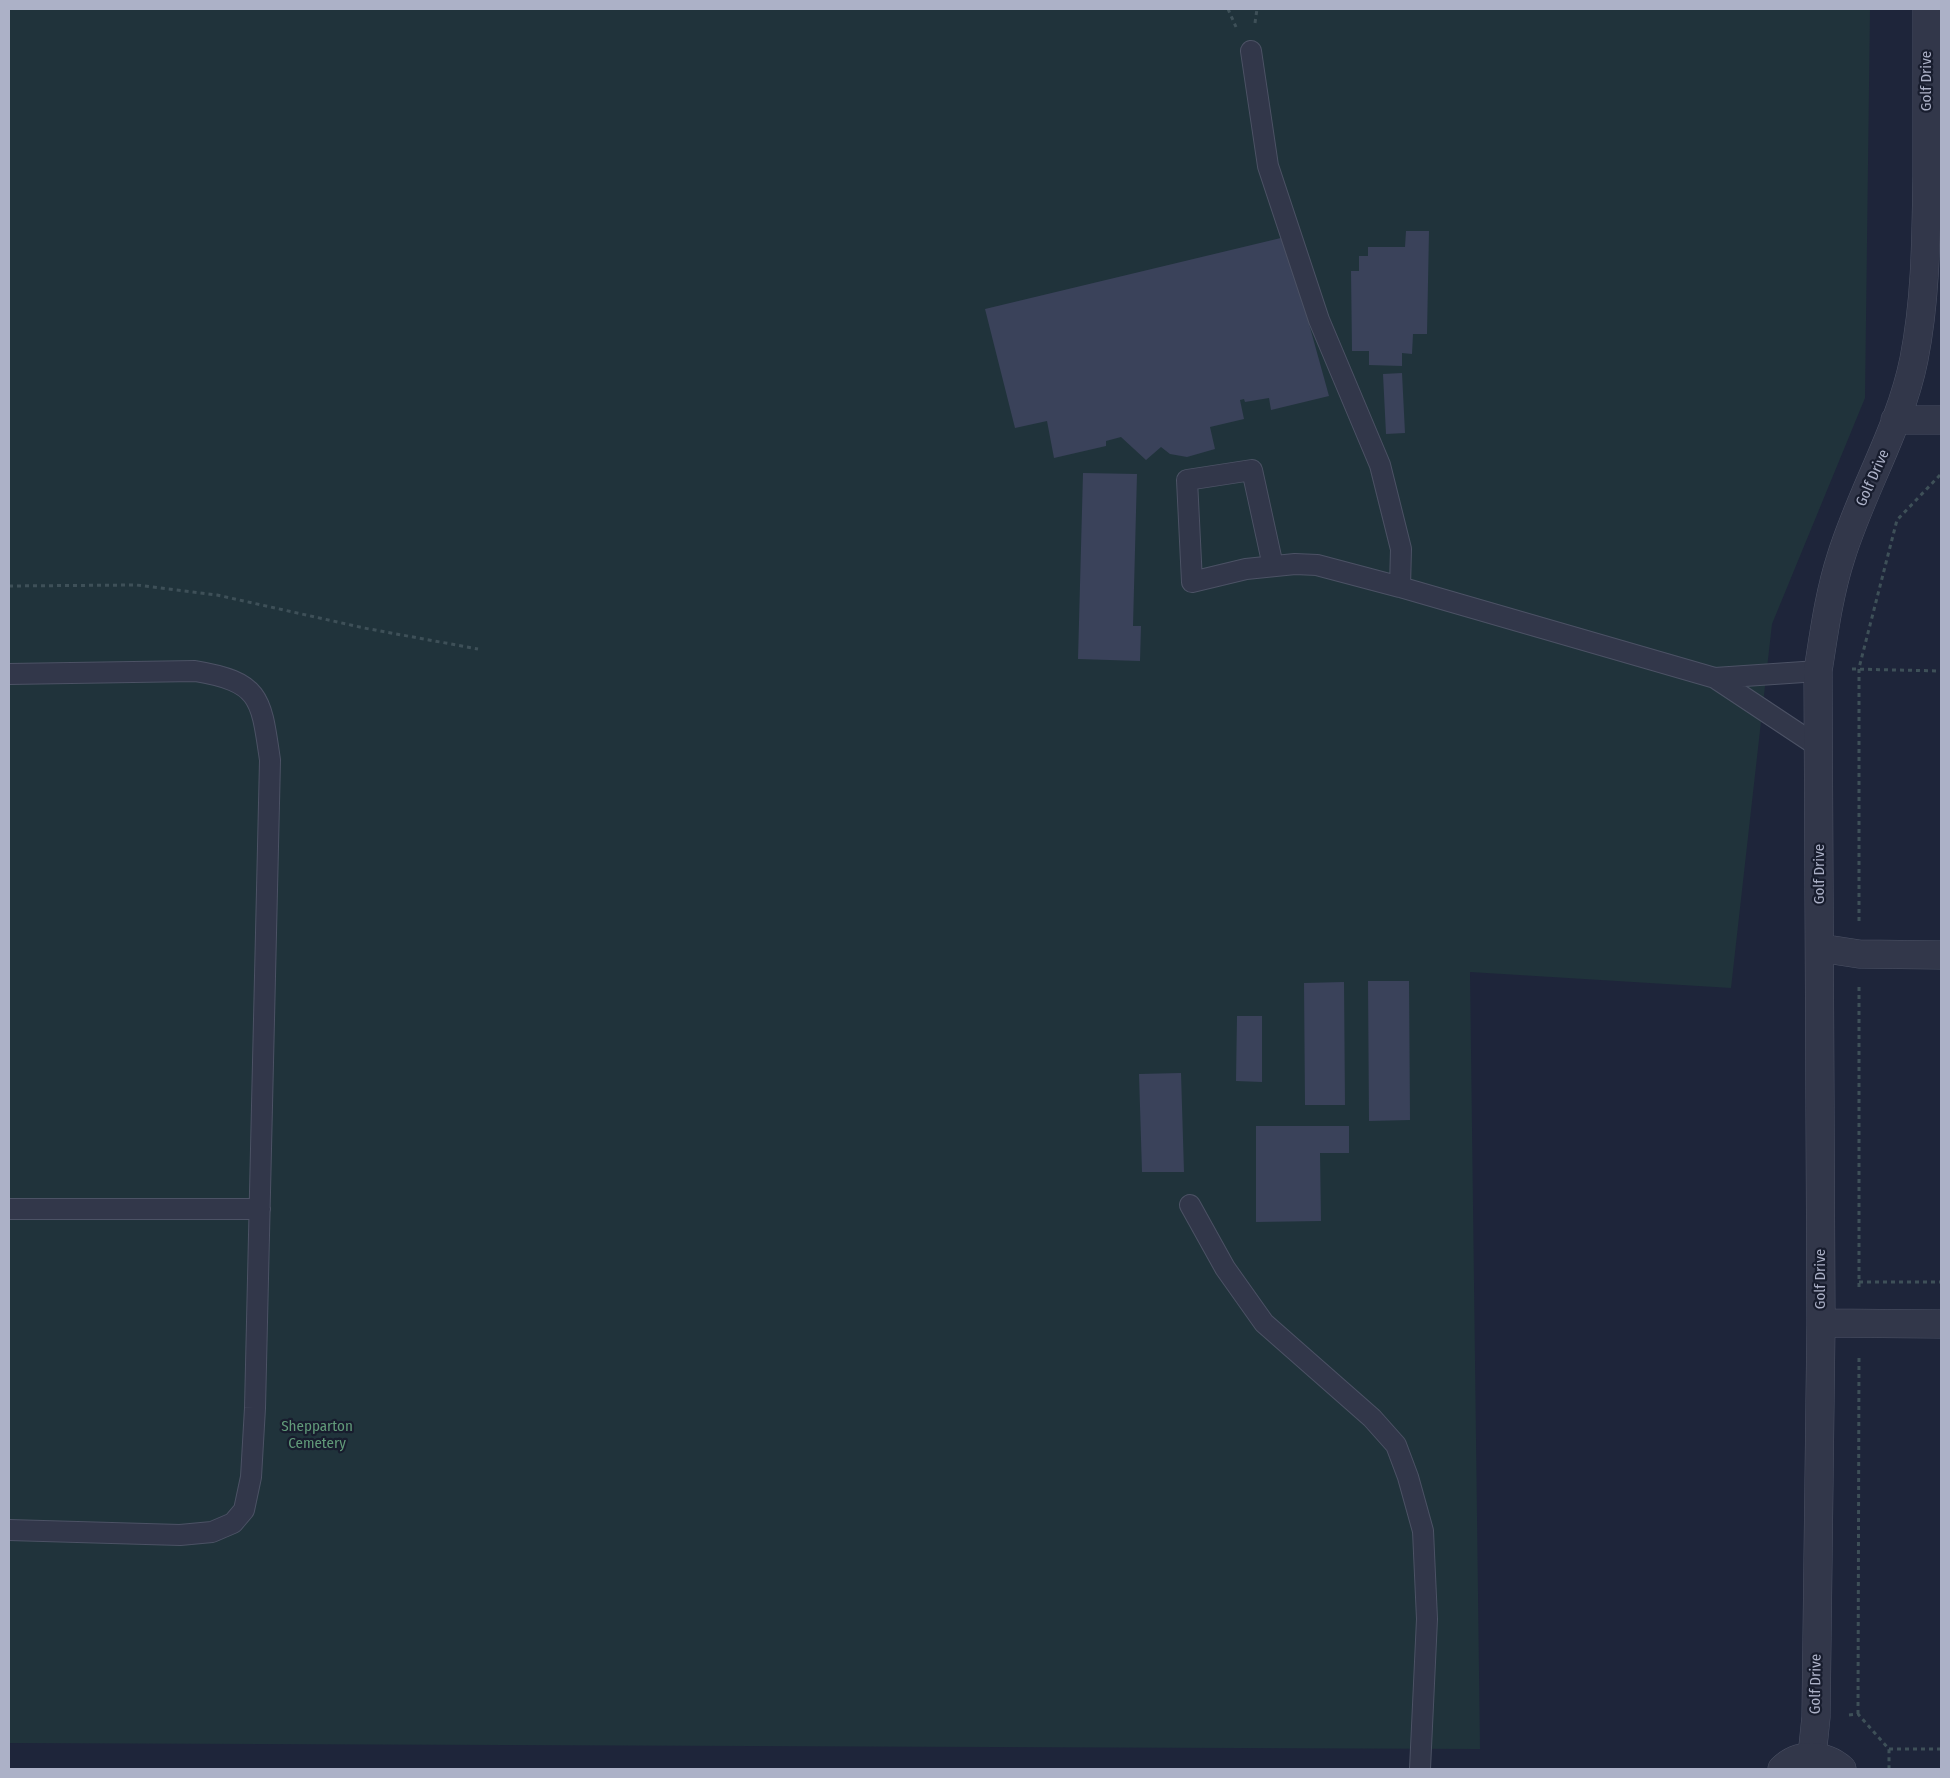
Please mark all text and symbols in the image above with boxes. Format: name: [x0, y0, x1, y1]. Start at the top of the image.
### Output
street label: Golf Drive: [1918, 51, 1936, 111]
street label: Golf Drive: [1853, 447, 1893, 509]
street label: Golf Drive: [1811, 844, 1829, 904]
street label: Golf Drive: [1812, 1249, 1830, 1309]
park label: Shepparton Cemetery: [281, 1418, 353, 1453]
street label: Golf Drive: [1806, 1654, 1826, 1714]

